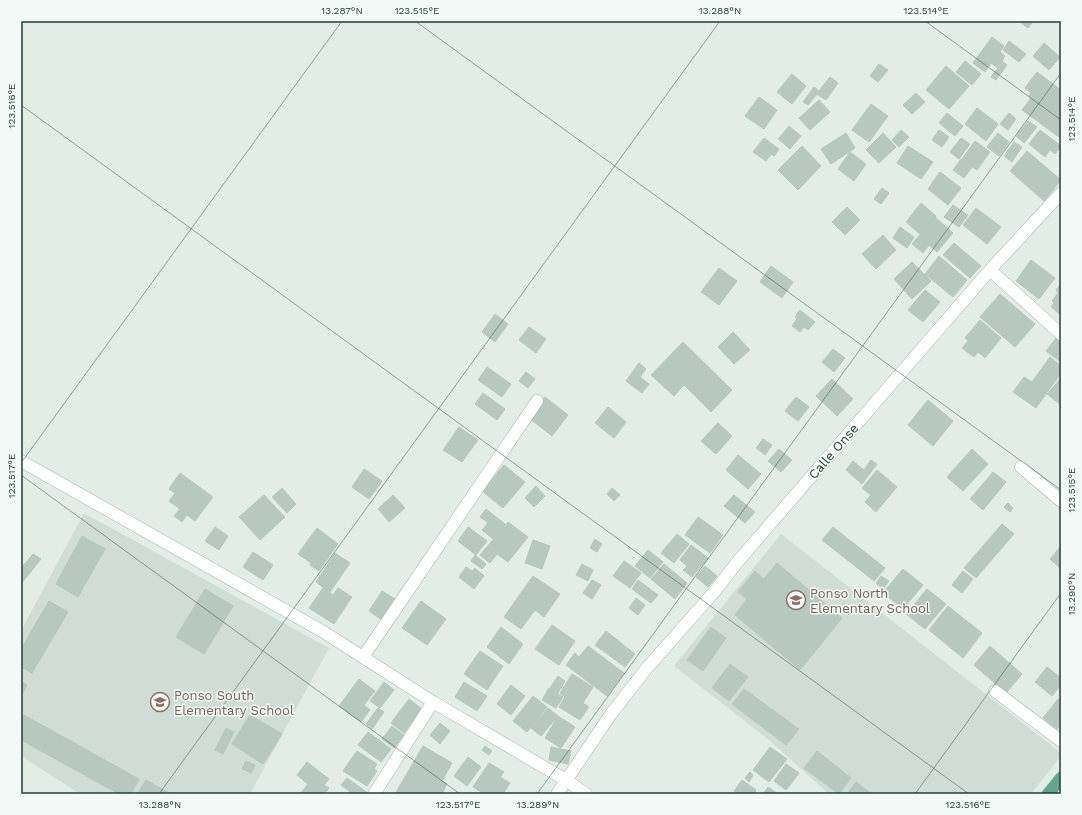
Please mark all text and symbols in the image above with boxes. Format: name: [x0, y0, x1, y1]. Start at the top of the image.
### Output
text: 13.287°N: [321, 5, 363, 16]
text: 123.515°E: [395, 5, 439, 16]
text: 13.288°N: [699, 5, 741, 16]
text: 123.514°E: [903, 5, 949, 16]
text: 123.516°E: [6, 84, 17, 129]
text: 123.514°E: [1066, 96, 1077, 142]
street label: Calle Onse: [805, 421, 861, 482]
text: 123.517°E: [6, 454, 17, 498]
text: 123.515°E: [1066, 468, 1077, 512]
text: 13.290°N: [1066, 573, 1077, 615]
place label: Ponso North Elementary School: [810, 586, 930, 616]
school or university icon: Ponso North Elementary School: [785, 589, 807, 611]
place label: Ponso South Elementary School: [174, 688, 294, 718]
school or university icon: Ponso South Elementary School: [149, 691, 171, 713]
text: 13.288°N: [139, 799, 181, 810]
text: 123.517°E: [436, 799, 480, 810]
text: 13.289°N: [517, 799, 559, 810]
text: 123.516°E: [946, 799, 991, 810]

